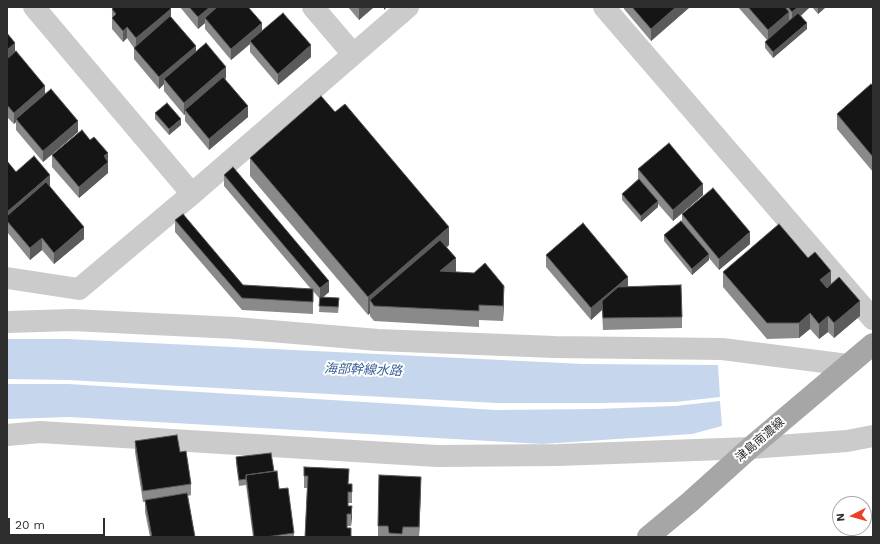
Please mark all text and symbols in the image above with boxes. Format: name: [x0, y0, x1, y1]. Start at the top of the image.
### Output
water label: 海部幹線水路: [324, 361, 402, 379]
street label: 津島南濃線: [733, 415, 787, 465]
north arrow: [832, 496, 872, 536]
scale bar: [10, 510, 107, 536]
text: N: [834, 512, 847, 522]
text: 20 m: [15, 518, 45, 532]

